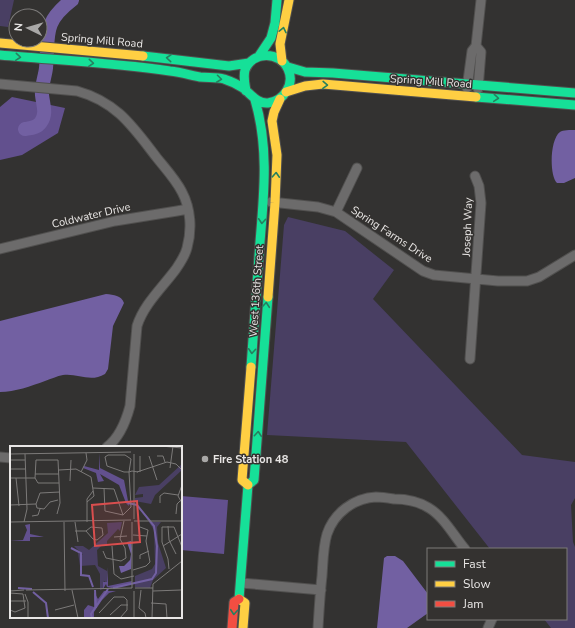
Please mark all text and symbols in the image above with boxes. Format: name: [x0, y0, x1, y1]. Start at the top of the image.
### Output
north arrow: [8, 8, 48, 48]
text: N: [11, 22, 26, 32]
one-way arrow: [278, 27, 286, 33]
street label: Spring Mill Road: [60, 29, 143, 52]
one-way arrow: [15, 52, 21, 61]
one-way arrow: [166, 54, 172, 63]
one-way arrow: [87, 59, 94, 68]
street label: Spring Mill Road: [390, 71, 472, 92]
one-way arrow: [216, 74, 222, 83]
one-way arrow: [322, 81, 328, 89]
one-way arrow: [493, 94, 499, 103]
one-way arrow: [272, 172, 281, 178]
street label: Joseph Way: [459, 197, 476, 258]
street label: Coldwater Drive: [50, 199, 132, 232]
street label: Spring Farms Drive: [348, 202, 436, 266]
one-way arrow: [257, 218, 266, 225]
street label: West 136th Street: [246, 244, 267, 337]
one-way arrow: [262, 302, 271, 308]
one-way arrow: [248, 348, 257, 354]
one-way arrow: [253, 431, 262, 437]
inset map: [10, 446, 182, 618]
place label: Fire Station 48: [213, 452, 289, 467]
marker: Fire Station 48: [200, 454, 210, 464]
legend: [427, 548, 567, 620]
text: Fast: [463, 556, 486, 572]
text: Slow: [463, 576, 491, 592]
text: Jam: [462, 596, 484, 612]
one-way arrow: [229, 609, 238, 615]

